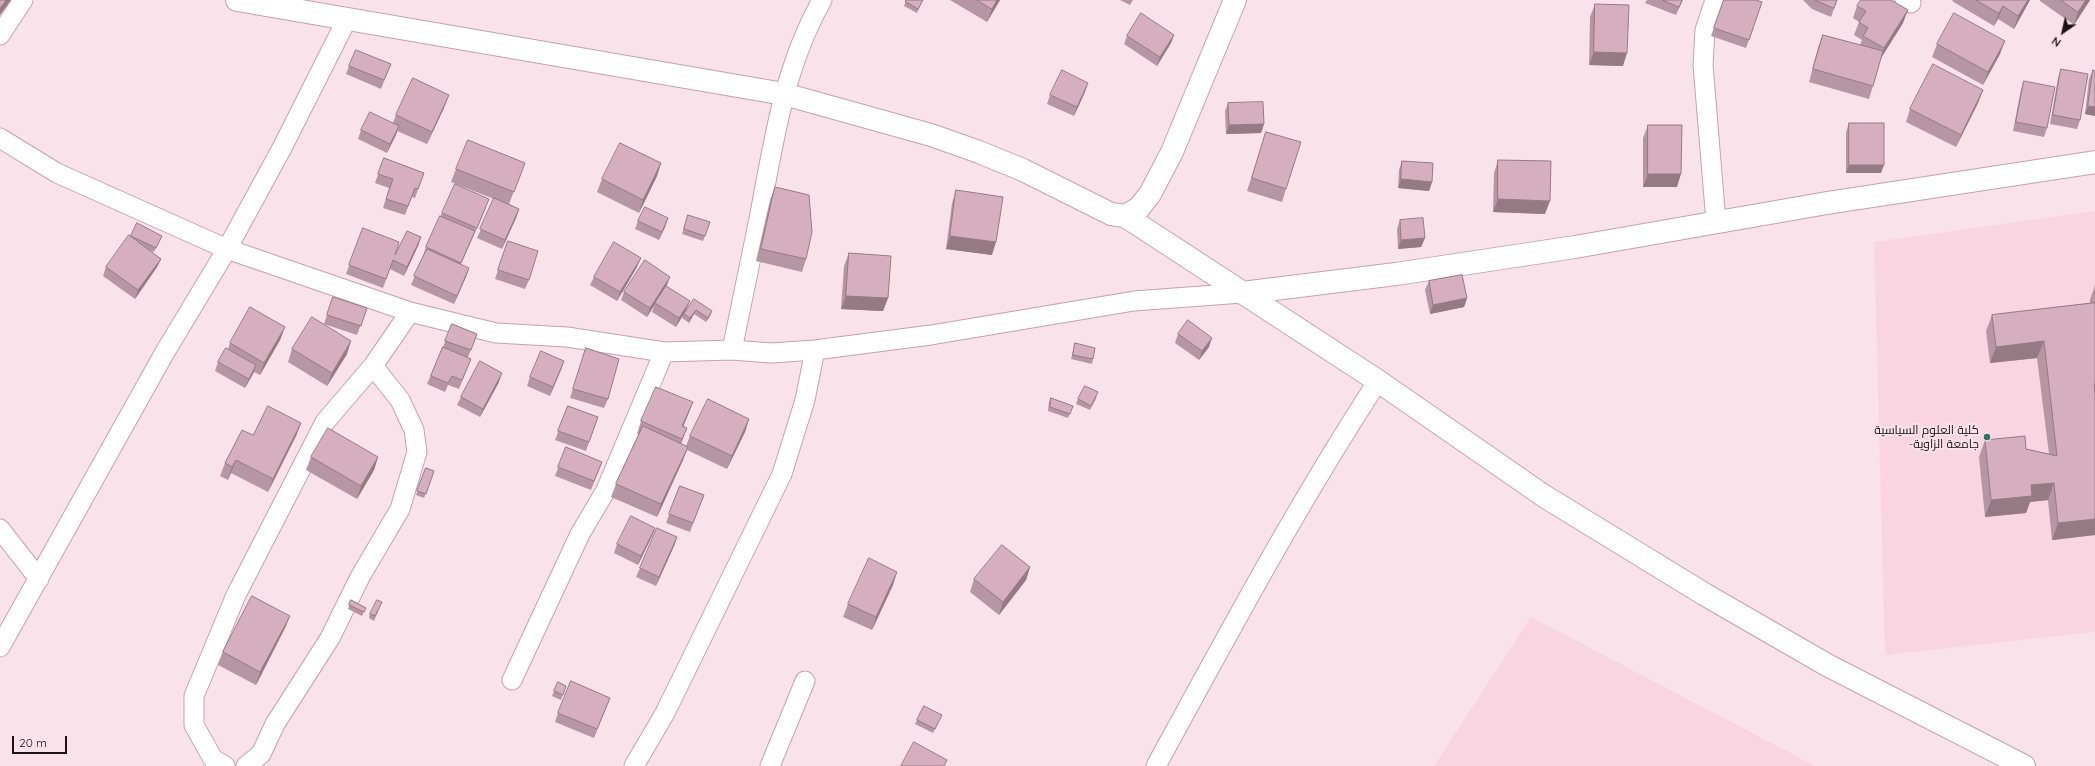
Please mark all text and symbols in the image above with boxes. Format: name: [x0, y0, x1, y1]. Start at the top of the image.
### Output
north arrow: [2043, 12, 2083, 52]
text: N: [2049, 34, 2064, 50]
place label: كلية العلوم السياسية -جامعة الزاوية: [1874, 423, 1979, 451]
marker: كلية العلوم السياسية -جامعة الزاوية: [1982, 432, 1992, 442]
scale bar: [14, 728, 69, 754]
text: 20 m: [19, 735, 47, 750]

